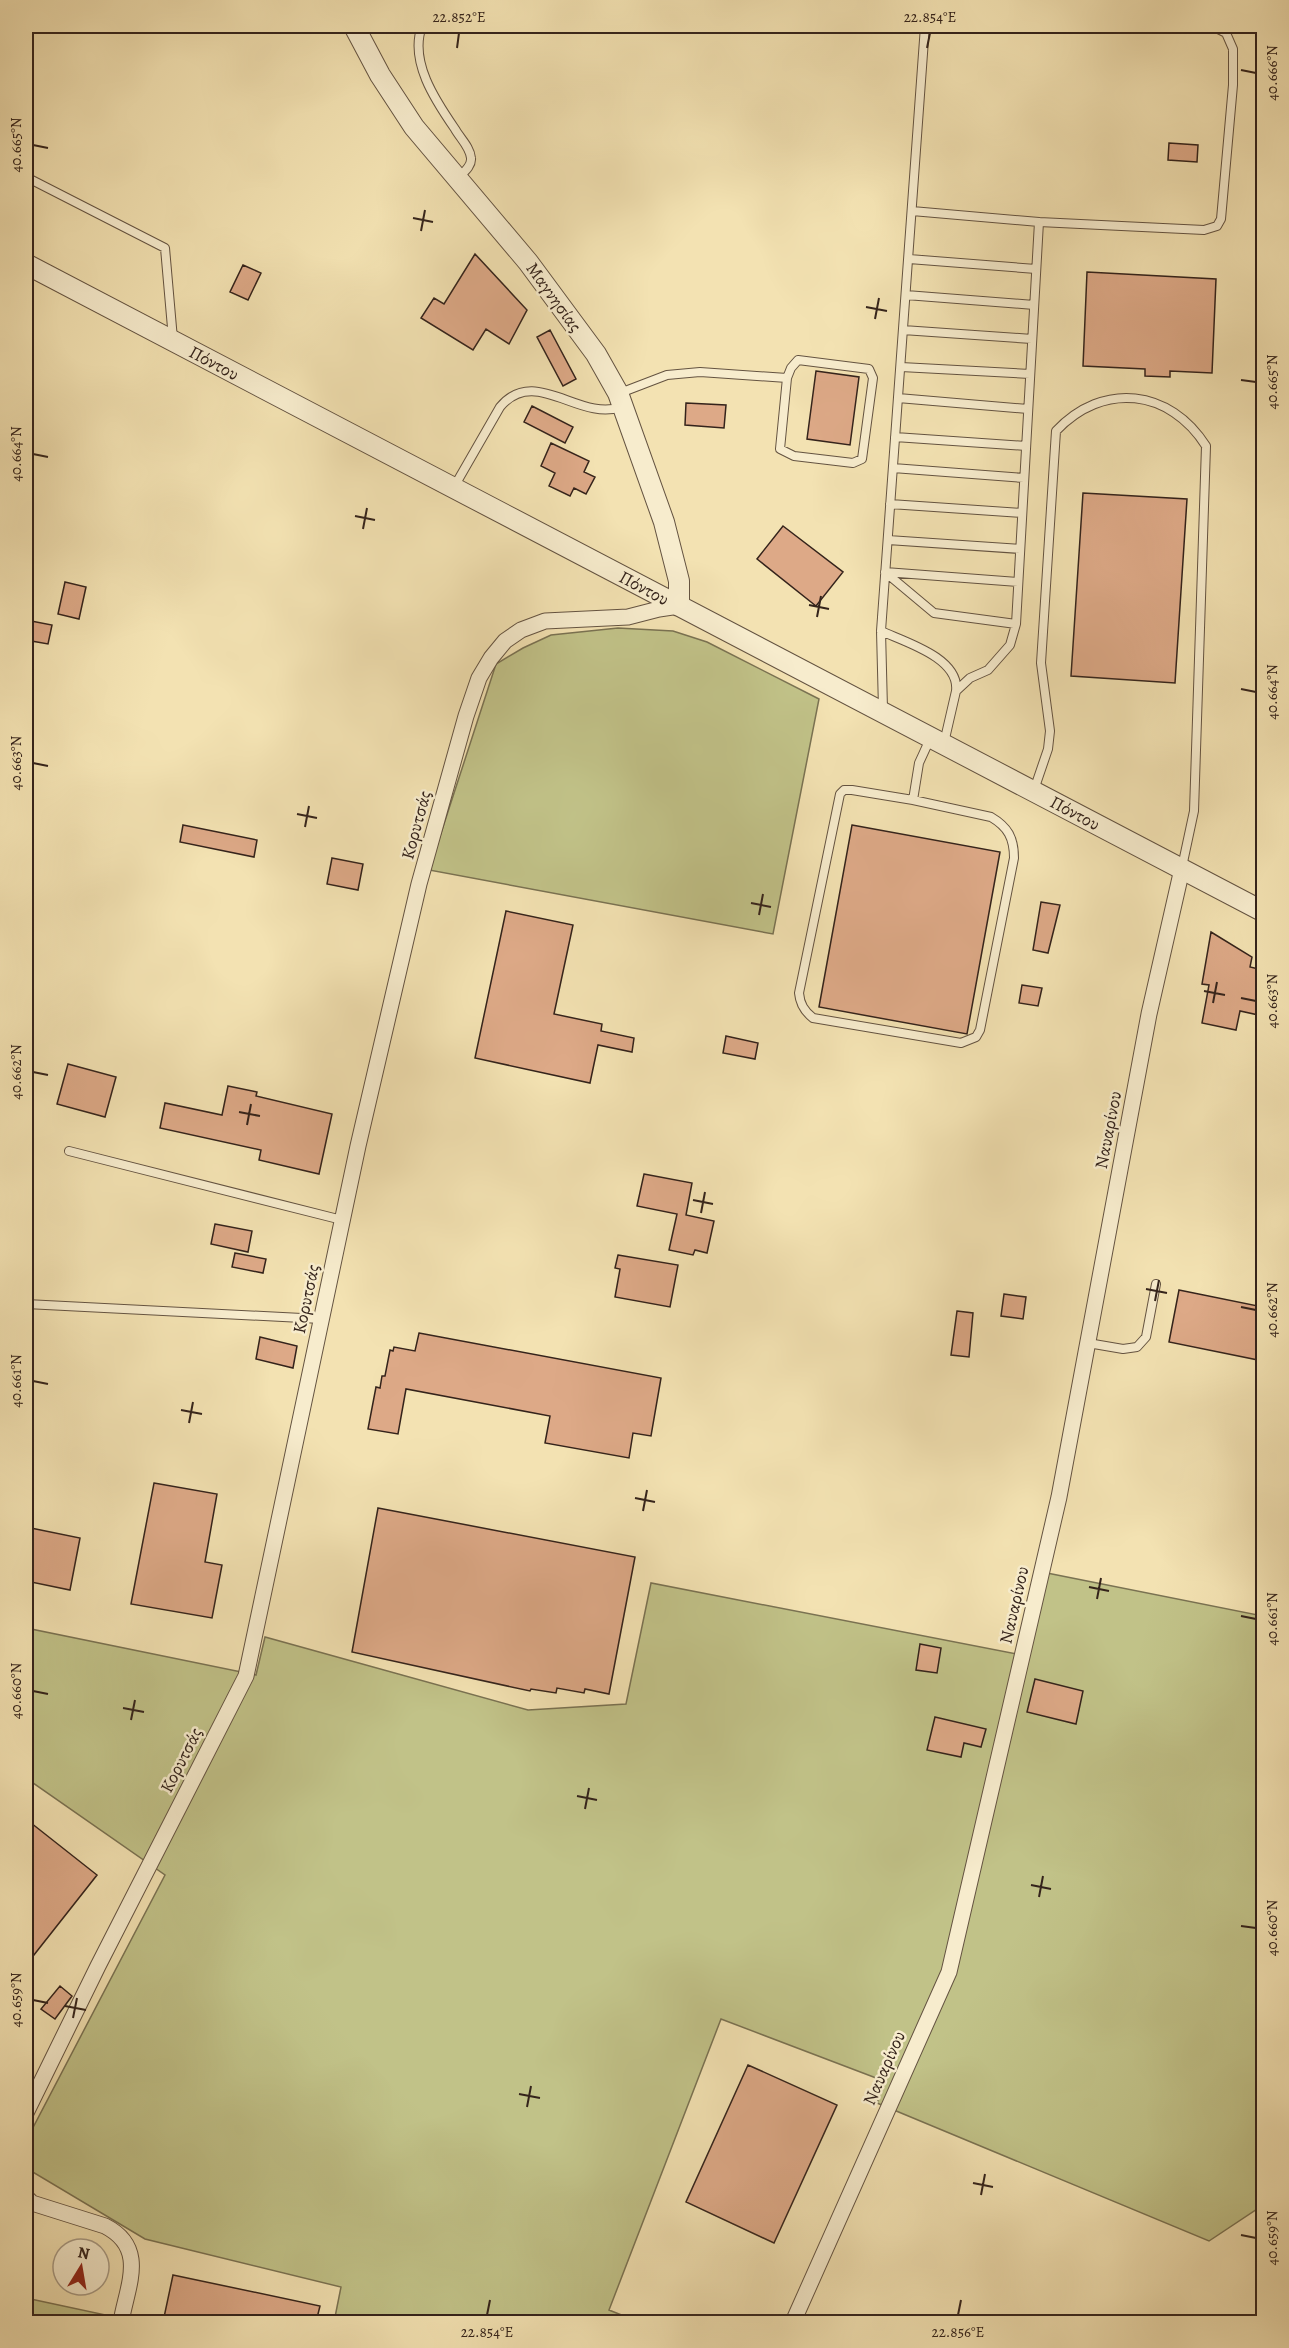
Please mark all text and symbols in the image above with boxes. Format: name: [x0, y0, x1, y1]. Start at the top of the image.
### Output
text: 22.852°E: [432, 7, 486, 27]
text: 22.854°E: [904, 7, 956, 27]
text: 40.666°N: [1262, 45, 1282, 101]
text: 40.665°N: [6, 117, 26, 173]
street label: Μαγνησίας: [521, 257, 587, 337]
street label: Πόντου: [185, 340, 243, 386]
text: 40.665°N: [1262, 354, 1282, 410]
text: 40.664°N: [6, 426, 26, 482]
street label: Πόντου: [615, 565, 673, 611]
text: 40.664°N: [1262, 664, 1282, 720]
text: 40.663°N: [6, 735, 26, 790]
street label: Κορυτσάς: [395, 788, 437, 862]
street label: Πόντου: [1046, 790, 1104, 836]
text: 40.663°N: [1262, 973, 1282, 1028]
text: 40.662°N: [6, 1044, 26, 1100]
street label: Ναυαρίνου: [1089, 1089, 1127, 1171]
street label: Κορυτσάς: [287, 1262, 325, 1336]
text: 40.662°N: [1262, 1282, 1282, 1338]
text: 40.661°N: [6, 1354, 26, 1408]
street label: Ναυαρίνου: [993, 1564, 1035, 1646]
text: 40.661°N: [1262, 1592, 1282, 1646]
text: 40.660°N: [6, 1663, 26, 1719]
street label: Κορυτσάς: [154, 1723, 208, 1797]
text: 40.660°N: [1262, 1900, 1282, 1956]
text: 40.659°N: [6, 1972, 26, 2027]
street label: Ναυαρίνου: [857, 2027, 911, 2109]
text: 40.659°N: [1262, 2210, 1282, 2265]
north arrow: [51, 2237, 111, 2297]
text: N: [76, 2241, 92, 2265]
text: 22.854°E: [461, 2322, 513, 2342]
text: 22.856°E: [932, 2322, 984, 2342]

